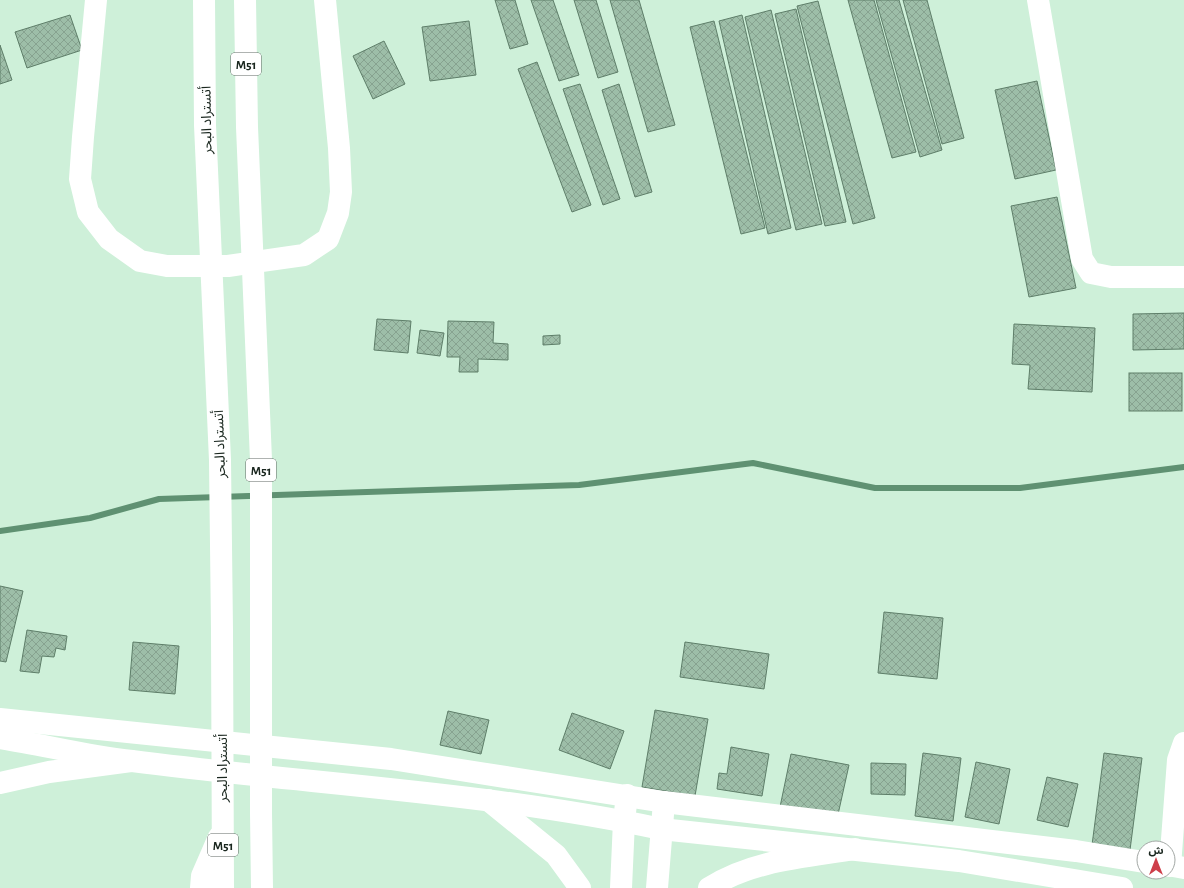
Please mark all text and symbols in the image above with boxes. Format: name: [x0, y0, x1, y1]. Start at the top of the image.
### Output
road number: M51: [231, 53, 261, 75]
street label: أتستراد البحر: [197, 85, 216, 155]
street label: أتستراد البحر: [209, 409, 229, 479]
road number: M51: [246, 459, 276, 481]
street label: أتستراد البحر: [213, 733, 231, 803]
road number: M51: [208, 834, 238, 856]
north arrow: [1136, 840, 1176, 880]
text: ش: [1148, 845, 1164, 857]

